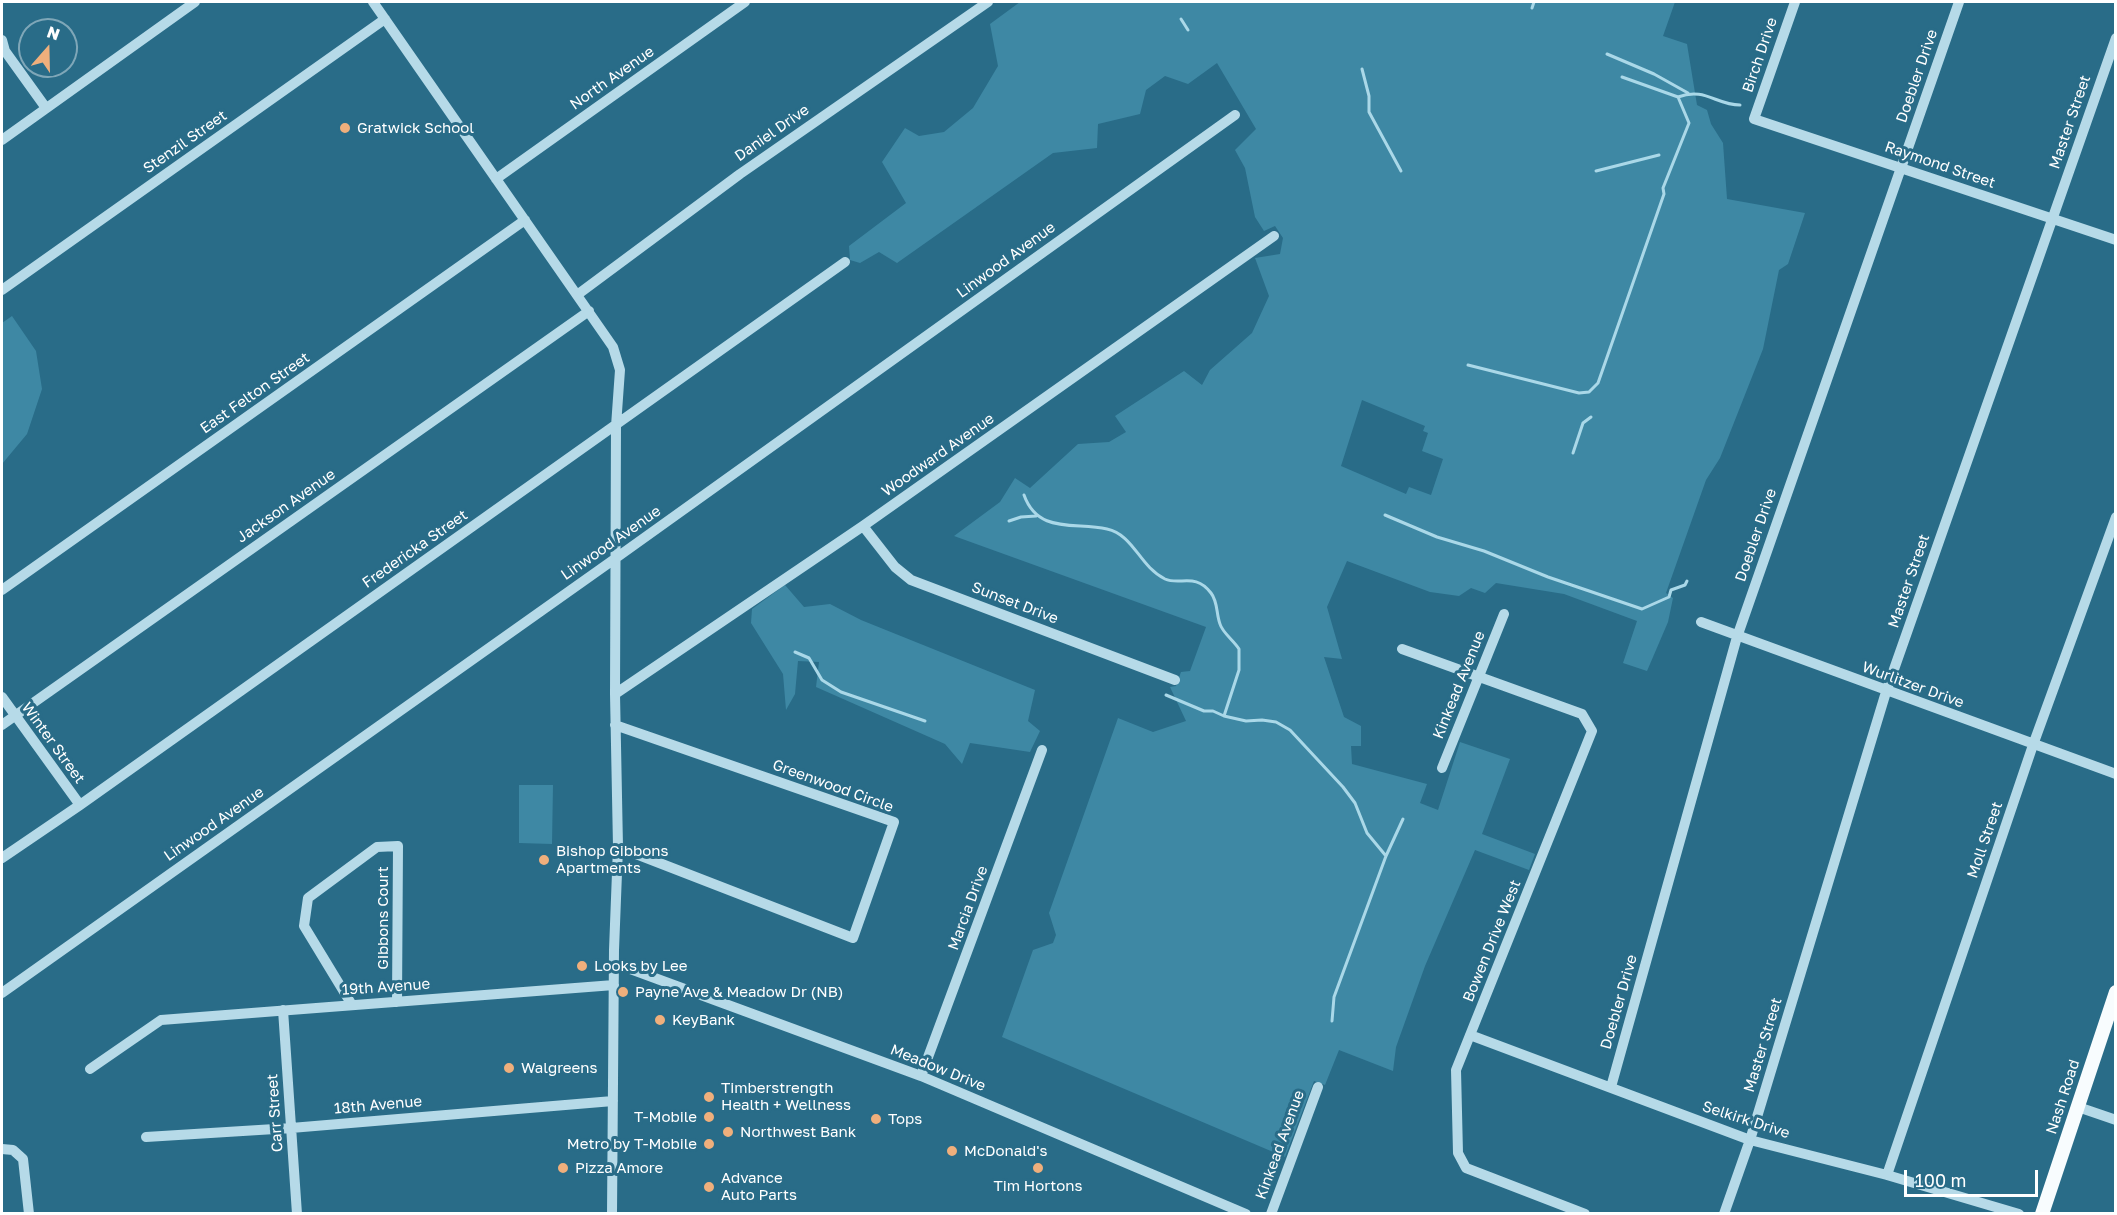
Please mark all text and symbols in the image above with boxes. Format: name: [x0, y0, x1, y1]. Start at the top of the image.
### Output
street label: Birch Drive: [1739, 15, 1781, 95]
north arrow: [18, 18, 78, 78]
text: N: [44, 21, 63, 44]
street label: Doebler Drive: [1893, 27, 1941, 125]
street label: North Avenue: [567, 42, 657, 114]
street label: Master Street: [2046, 73, 2094, 171]
street label: Daniel Drive: [731, 101, 813, 165]
street label: Stenzil Street: [140, 107, 230, 177]
place label: Gratwick School: [357, 119, 474, 137]
marker: Gratwick School: [338, 121, 352, 135]
street label: Raymond Street: [1882, 138, 1998, 192]
street label: Linwood Avenue: [953, 218, 1059, 302]
street label: East Felton Street: [197, 348, 313, 438]
street label: Woodward Avenue: [878, 409, 998, 501]
street label: Jackson Avenue: [233, 465, 339, 547]
street label: Doebler Drive: [1732, 486, 1780, 584]
street label: Linwood Avenue: [558, 502, 664, 584]
street label: Fredericka Street: [359, 506, 471, 592]
street label: Master Street: [1885, 532, 1933, 630]
street label: Sunset Drive: [969, 578, 1061, 628]
street label: Kinkead Avenue: [1429, 628, 1489, 742]
street label: Wurlitzer Drive: [1860, 658, 1966, 712]
street label: Winter Street: [17, 699, 89, 787]
street label: Greenwood Circle: [770, 756, 896, 816]
street label: Linwood Avenue: [161, 783, 267, 865]
street label: Moll Street: [1964, 799, 2006, 881]
place label: Bishop Gibbons Apartments: [556, 842, 668, 877]
marker: Bishop Gibbons Apartments: [537, 853, 551, 867]
street label: Marcia Drive: [944, 863, 992, 953]
street label: Gibbons Court: [374, 866, 392, 970]
street label: Bowen Drive West: [1459, 877, 1525, 1005]
street label: Doebler Drive: [1597, 953, 1641, 1051]
place label: Looks by Lee: [594, 957, 687, 975]
marker: Looks by Lee: [575, 959, 589, 973]
street label: 19th Avenue: [341, 975, 431, 999]
place label: Payne Ave & Meadow Dr (NB): [635, 983, 843, 1001]
marker: Payne Ave & Meadow Dr (NB): [616, 985, 630, 999]
street label: Master Street: [1740, 995, 1786, 1095]
place label: KeyBank: [672, 1011, 735, 1029]
marker: KeyBank: [653, 1013, 667, 1027]
street label: Meadow Drive: [888, 1041, 988, 1095]
street label: Nash Road: [2042, 1057, 2084, 1137]
place label: Walgreens: [521, 1059, 597, 1077]
marker: Walgreens: [502, 1061, 516, 1075]
street label: Carr Street: [263, 1073, 287, 1153]
place label: Timberstrength Health + Wellness: [721, 1079, 851, 1114]
street label: Kinkead Avenue: [1252, 1088, 1308, 1202]
marker: Timberstrength Health + Wellness: [702, 1090, 716, 1104]
street label: 18th Avenue: [333, 1092, 423, 1118]
street label: Selkirk Drive: [1700, 1097, 1792, 1143]
place label: T-Mobile: [634, 1108, 697, 1126]
marker: T-Mobile: [702, 1110, 716, 1124]
place label: Tops: [888, 1110, 922, 1128]
marker: Tops: [869, 1112, 883, 1126]
place label: Northwest Bank: [740, 1123, 856, 1141]
marker: Northwest Bank: [721, 1125, 735, 1139]
place label: Metro by T-Mobile: [567, 1135, 697, 1153]
marker: Metro by T-Mobile: [702, 1137, 716, 1151]
place label: McDonald's: [964, 1142, 1047, 1160]
marker: McDonald's: [945, 1144, 959, 1158]
scale bar: [1907, 1158, 2040, 1196]
place label: Pizza Amore: [575, 1159, 663, 1177]
marker: Pizza Amore: [556, 1161, 570, 1175]
marker: Tim Hortons: [1031, 1161, 1045, 1175]
place label: Advance Auto Parts: [721, 1169, 797, 1204]
text: 100 m: [1915, 1169, 1966, 1191]
place label: Tim Hortons: [993, 1177, 1083, 1195]
marker: Advance Auto Parts: [702, 1180, 716, 1194]

